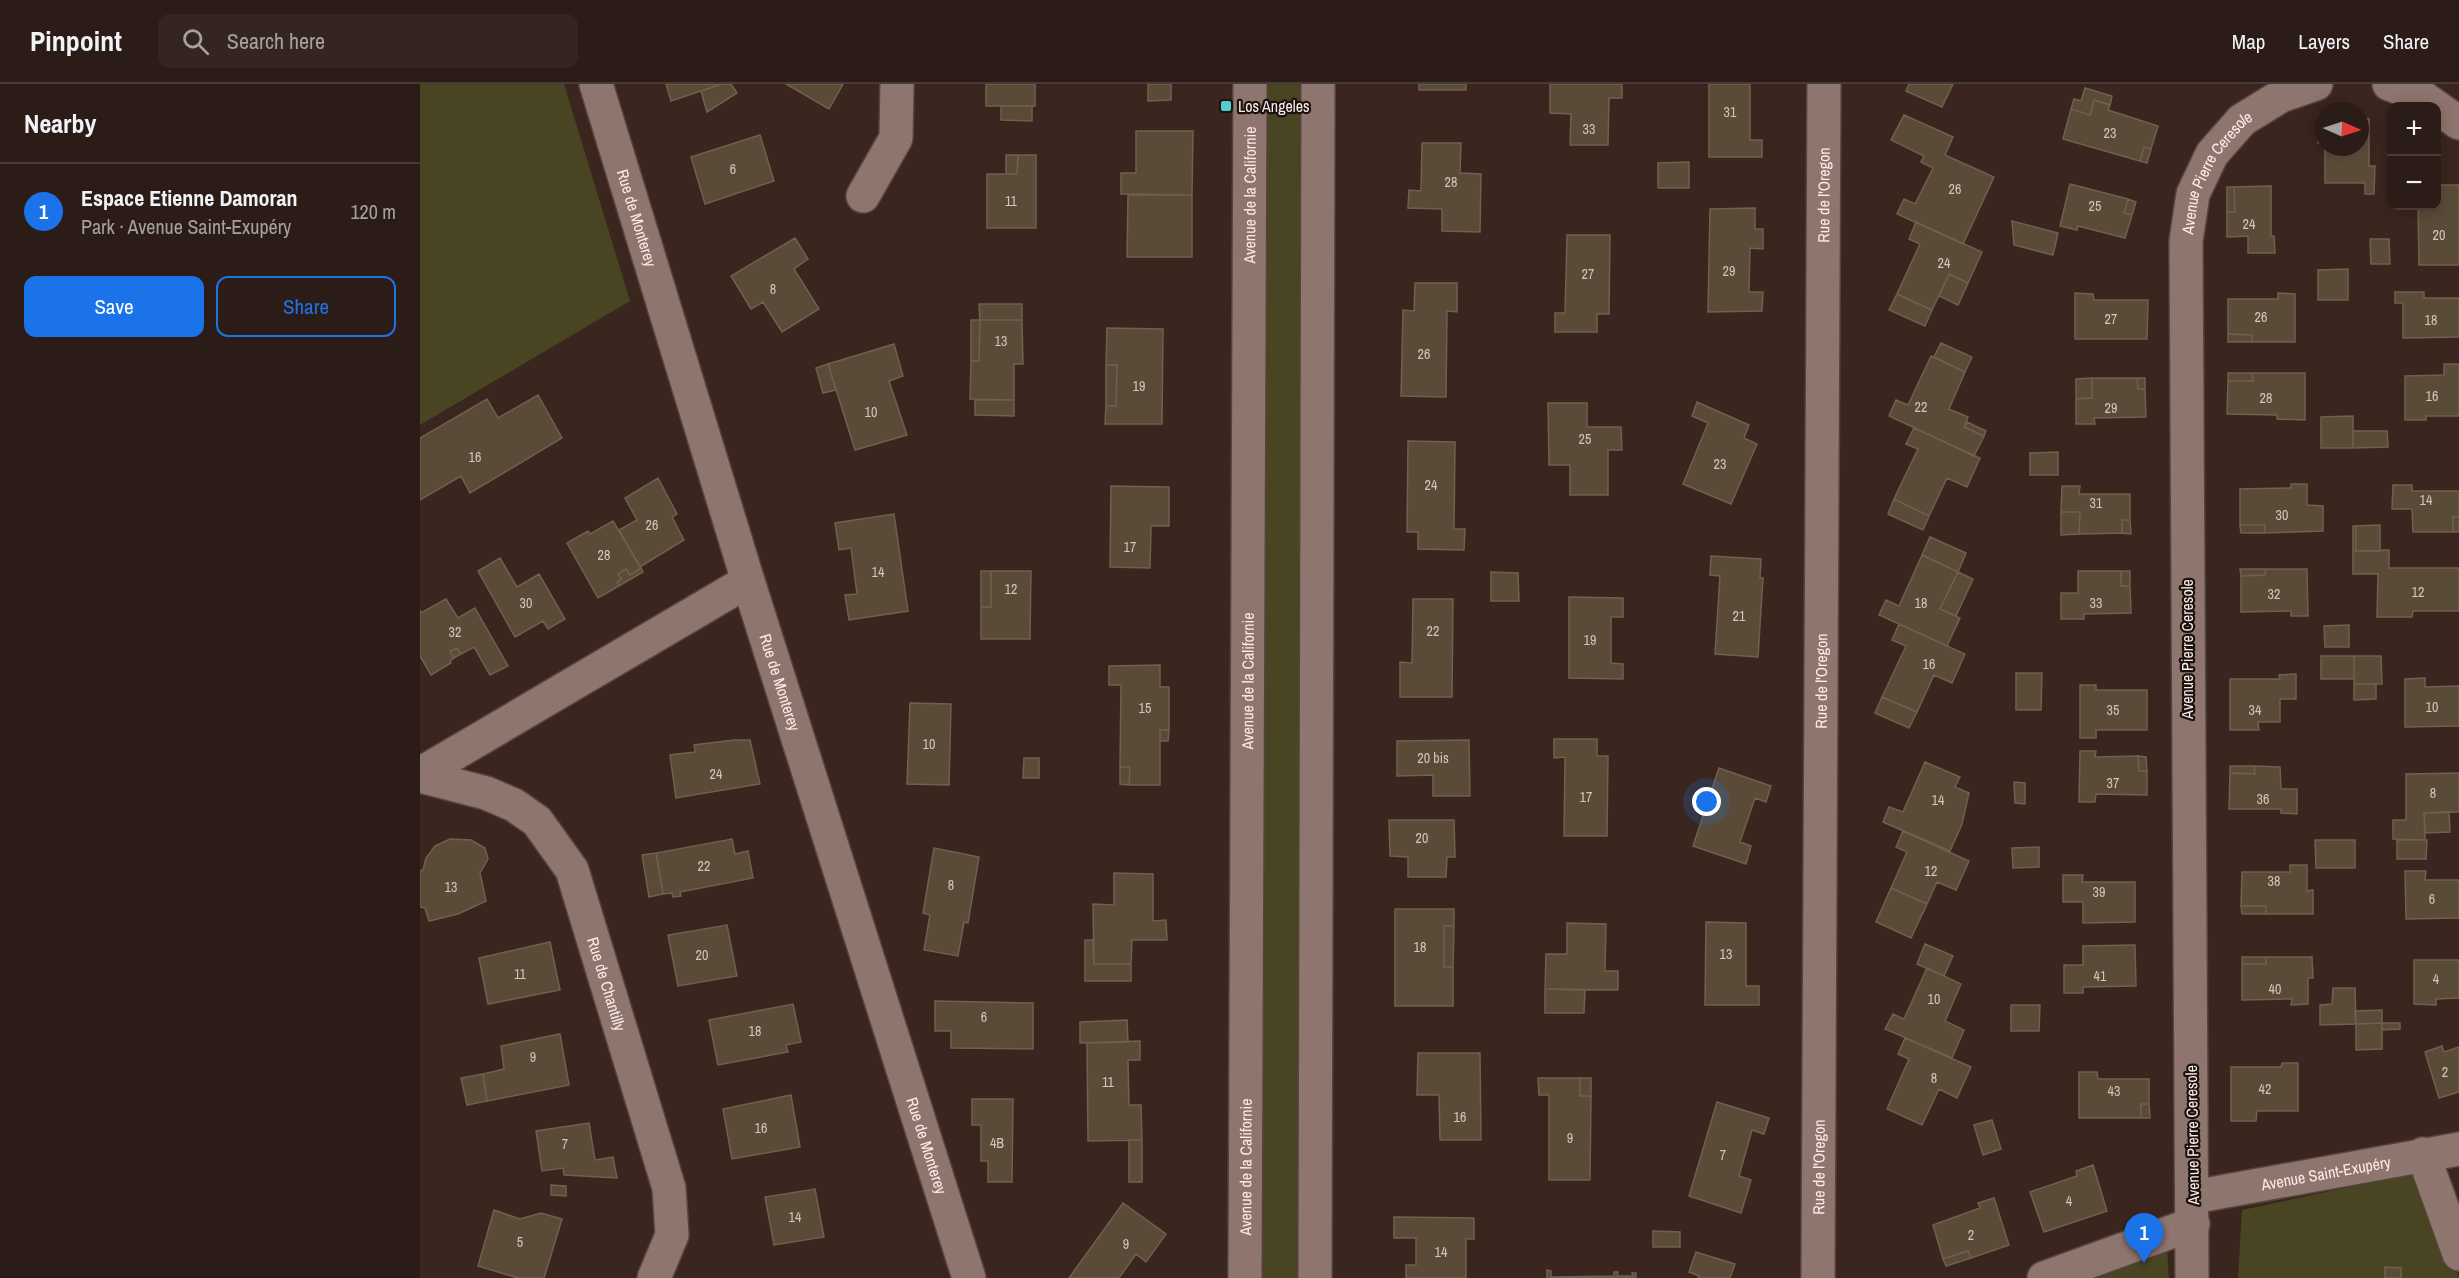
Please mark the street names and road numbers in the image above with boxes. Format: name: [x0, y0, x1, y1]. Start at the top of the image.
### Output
street label: Avenue Pierre Ceresole: [2176, 106, 2256, 237]
street label: Avenue de la Californie: [1238, 126, 1261, 265]
street label: Rue de l'Oregon: [1812, 147, 1835, 243]
street label: Rue de Monterey: [612, 167, 662, 270]
street label: Avenue Pierre Ceresole: [2176, 579, 2198, 720]
street label: Avenue de la Californie: [1236, 612, 1259, 751]
street label: Rue de Monterey: [754, 631, 806, 734]
street label: Rue de l'Oregon: [1810, 633, 1832, 729]
street label: Rue de Chantilly: [582, 934, 632, 1034]
street label: Avenue Pierre Ceresole: [2180, 1065, 2204, 1206]
street label: Rue de Monterey: [901, 1094, 953, 1197]
street label: Avenue de la Californie: [1234, 1098, 1257, 1237]
street label: Rue de l'Oregon: [1807, 1119, 1830, 1215]
street label: Avenue Saint-Exupéry: [2258, 1150, 2393, 1196]

